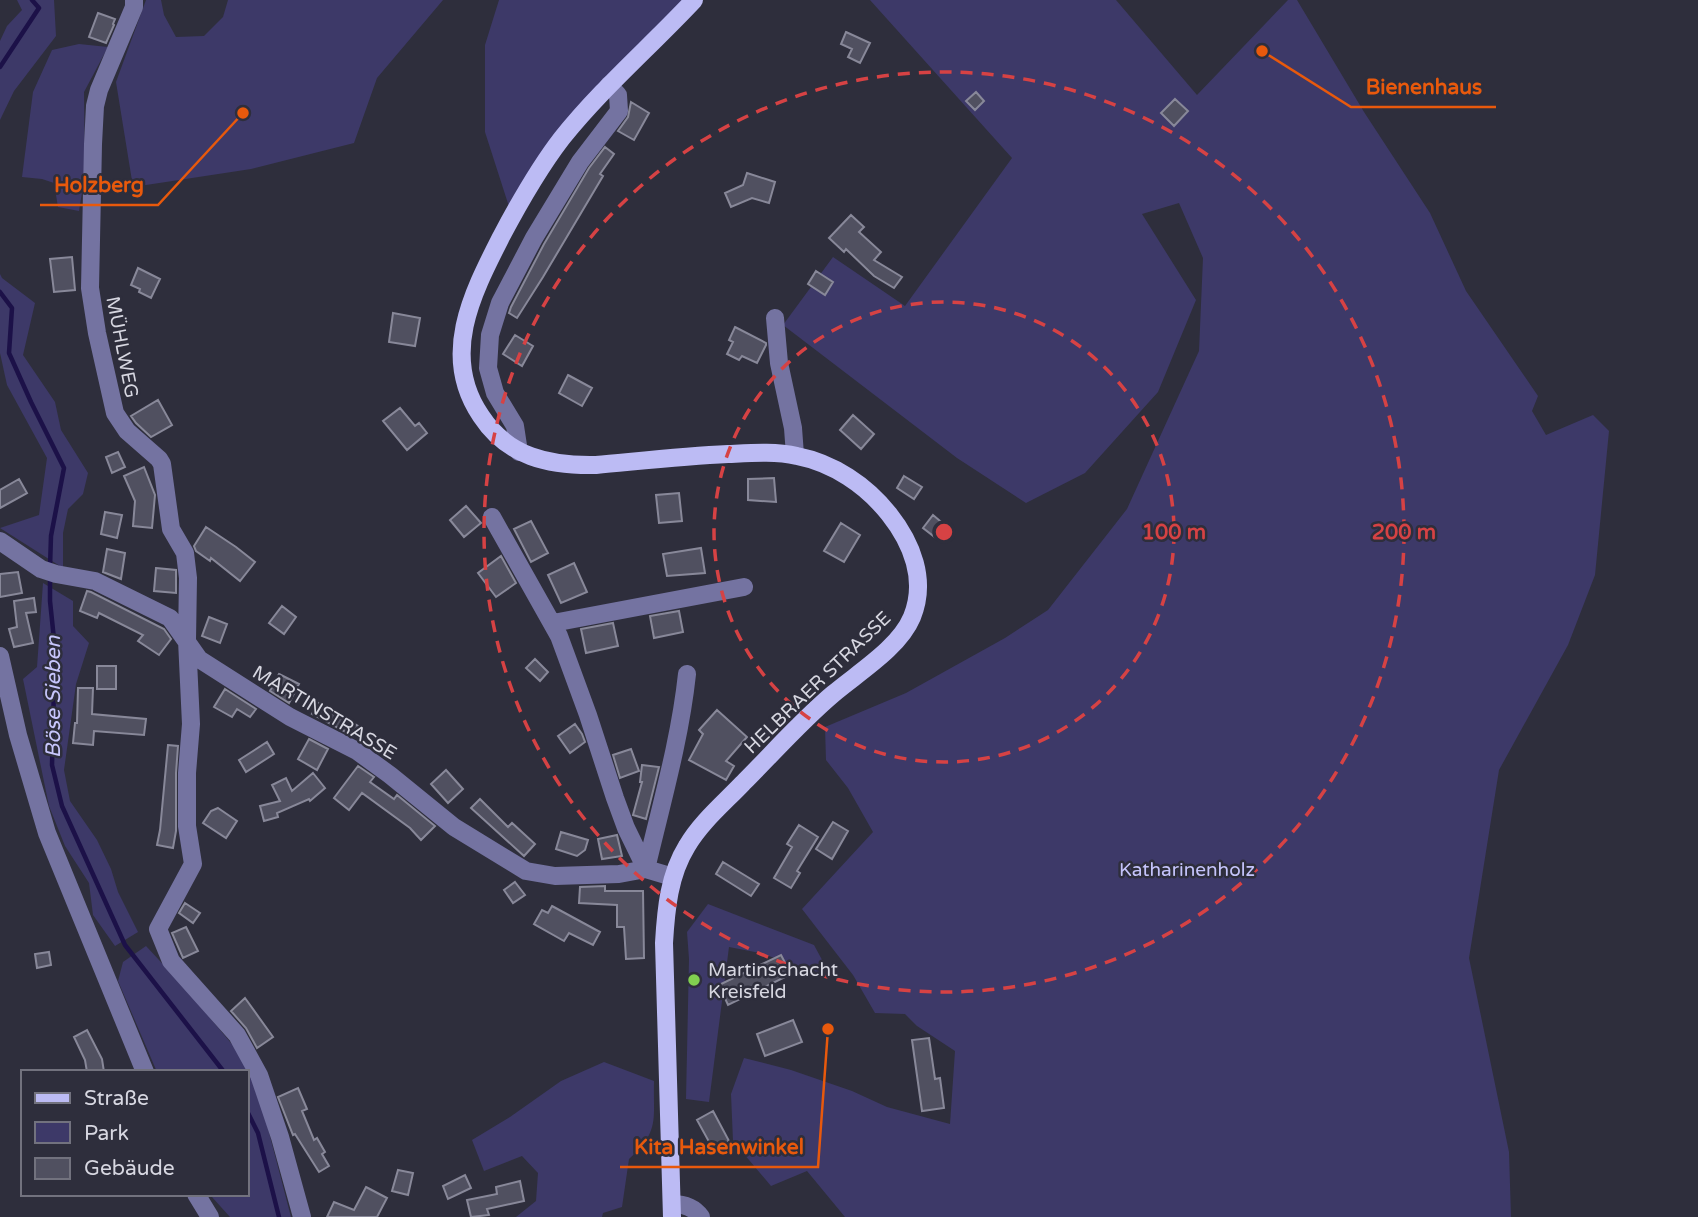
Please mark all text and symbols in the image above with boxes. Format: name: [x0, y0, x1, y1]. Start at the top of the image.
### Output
callout: Bienenhaus: [1351, 65, 1496, 107]
text: Bienenhaus: [1366, 75, 1482, 100]
callout: Holzberg: [40, 163, 158, 205]
text: Holzberg: [54, 173, 144, 198]
street label: MÜHLWEG: [101, 295, 143, 400]
centre of rings: [932, 520, 956, 544]
text: 100 m: [1142, 520, 1206, 545]
text: 200 m: [1372, 520, 1436, 545]
street label: HELBRAER STRASSE: [740, 607, 895, 758]
water label: Böse Sieben: [41, 635, 66, 758]
street label: MARTINSTRASSE: [248, 661, 400, 765]
park label: Katharinenholz: [1119, 859, 1255, 881]
place label: Martinschacht Kreisfeld: [708, 959, 838, 1003]
marker: Martinschacht Kreisfeld: [686, 972, 702, 988]
legend: [21, 1070, 248, 1196]
text: Straße: [84, 1086, 149, 1111]
text: Park: [84, 1121, 129, 1146]
callout: Kita Hasenwinkel: [620, 1125, 818, 1167]
text: Kita Hasenwinkel: [634, 1135, 804, 1160]
text: Gebäude: [84, 1156, 175, 1181]

